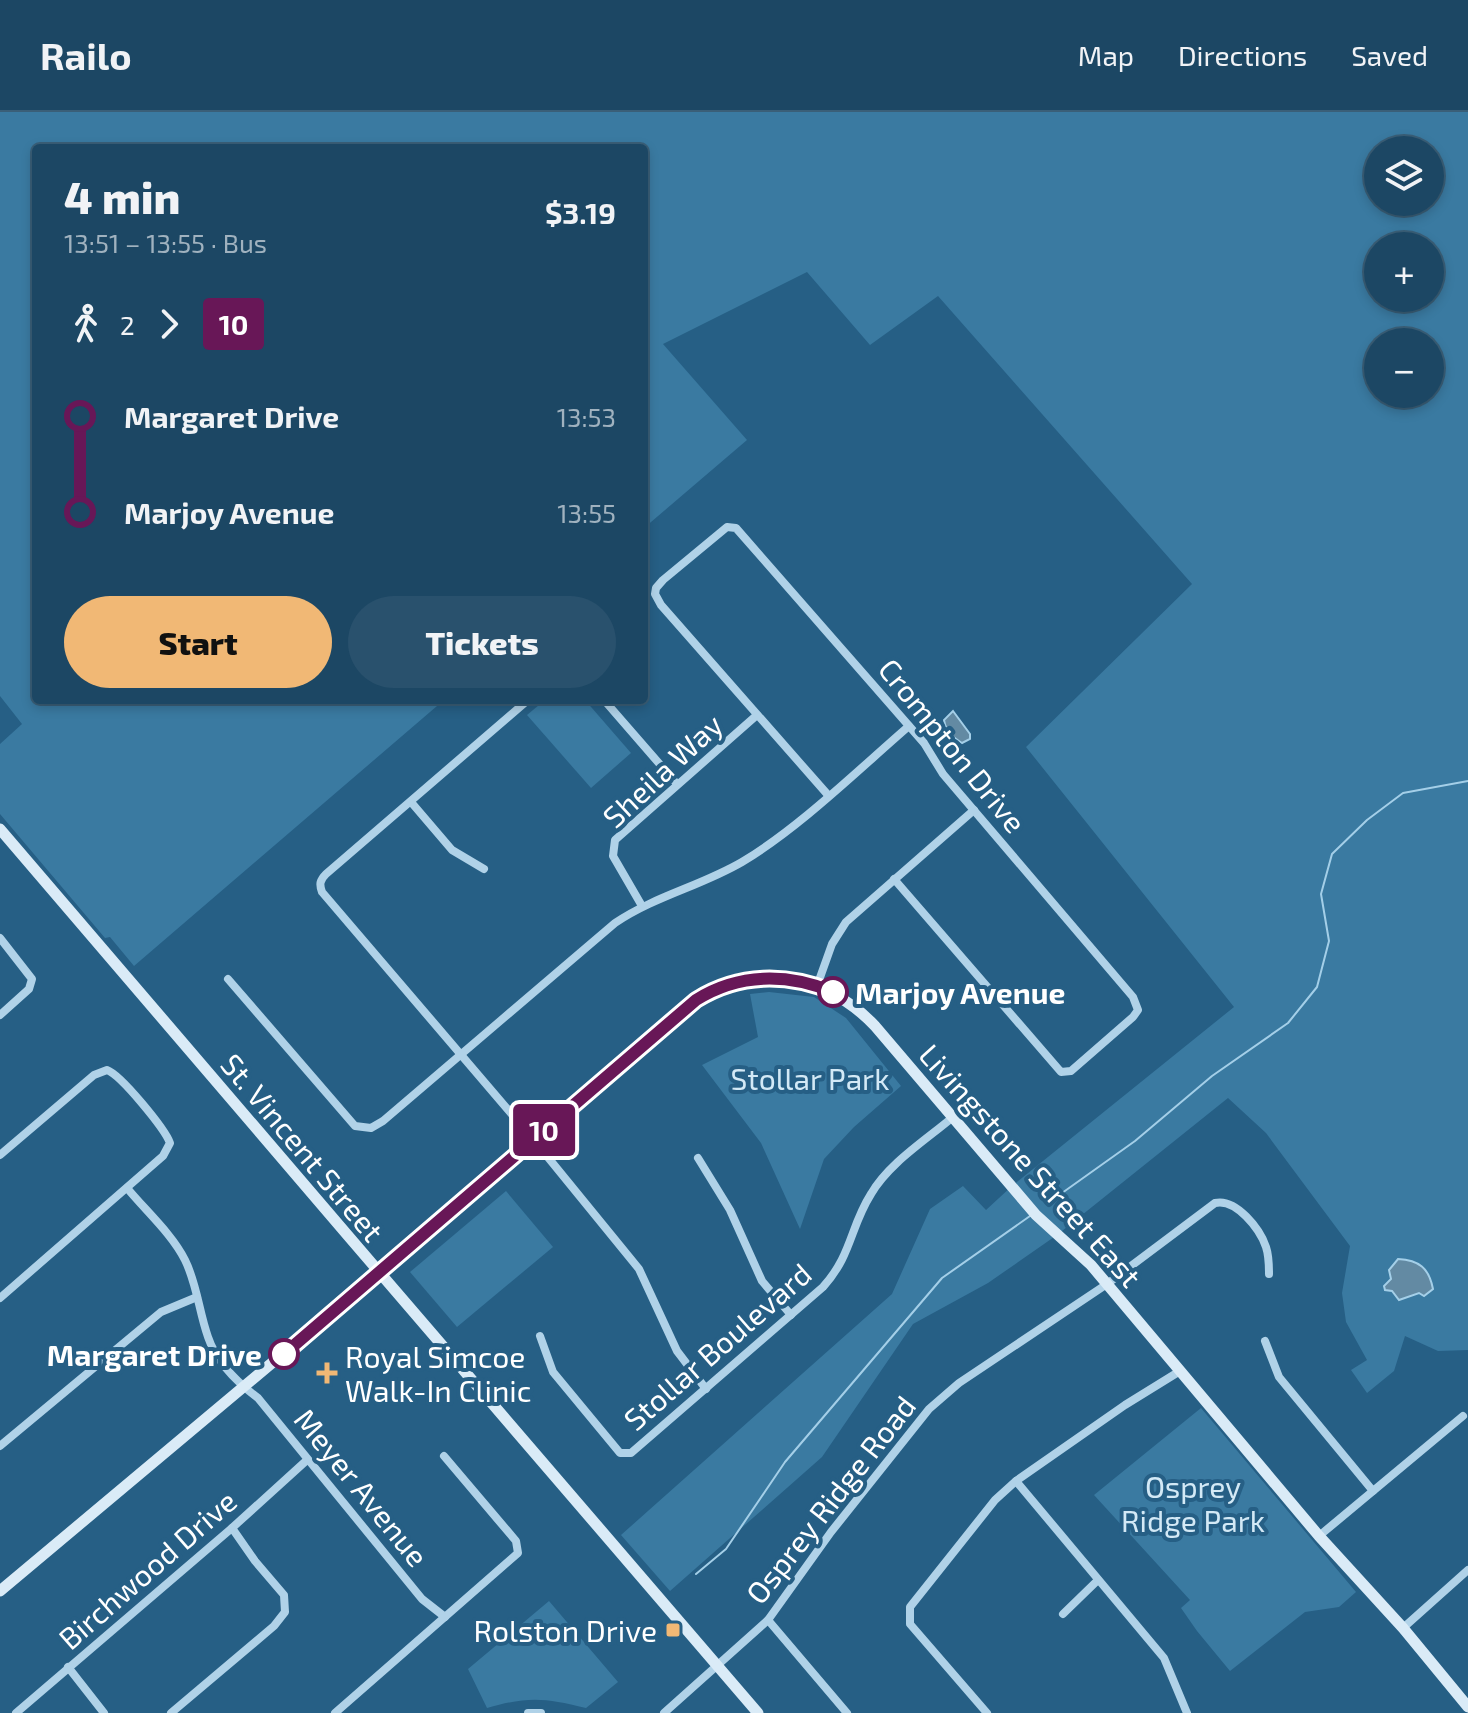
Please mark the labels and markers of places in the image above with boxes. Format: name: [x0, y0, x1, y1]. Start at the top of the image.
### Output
place label: Marjoy Avenue: [855, 974, 1066, 1011]
marker: Marjoy Avenue: [818, 977, 848, 1007]
place label: Margaret Drive: [47, 1336, 262, 1372]
place label: Royal Simcoe Walk-In Clinic: [345, 1338, 531, 1408]
marker: Margaret Drive: [269, 1339, 299, 1369]
marker: Royal Simcoe Walk-In Clinic: [316, 1362, 338, 1384]
place label: Rolston Drive: [474, 1612, 657, 1648]
marker: Rolston Drive: [664, 1621, 682, 1639]

